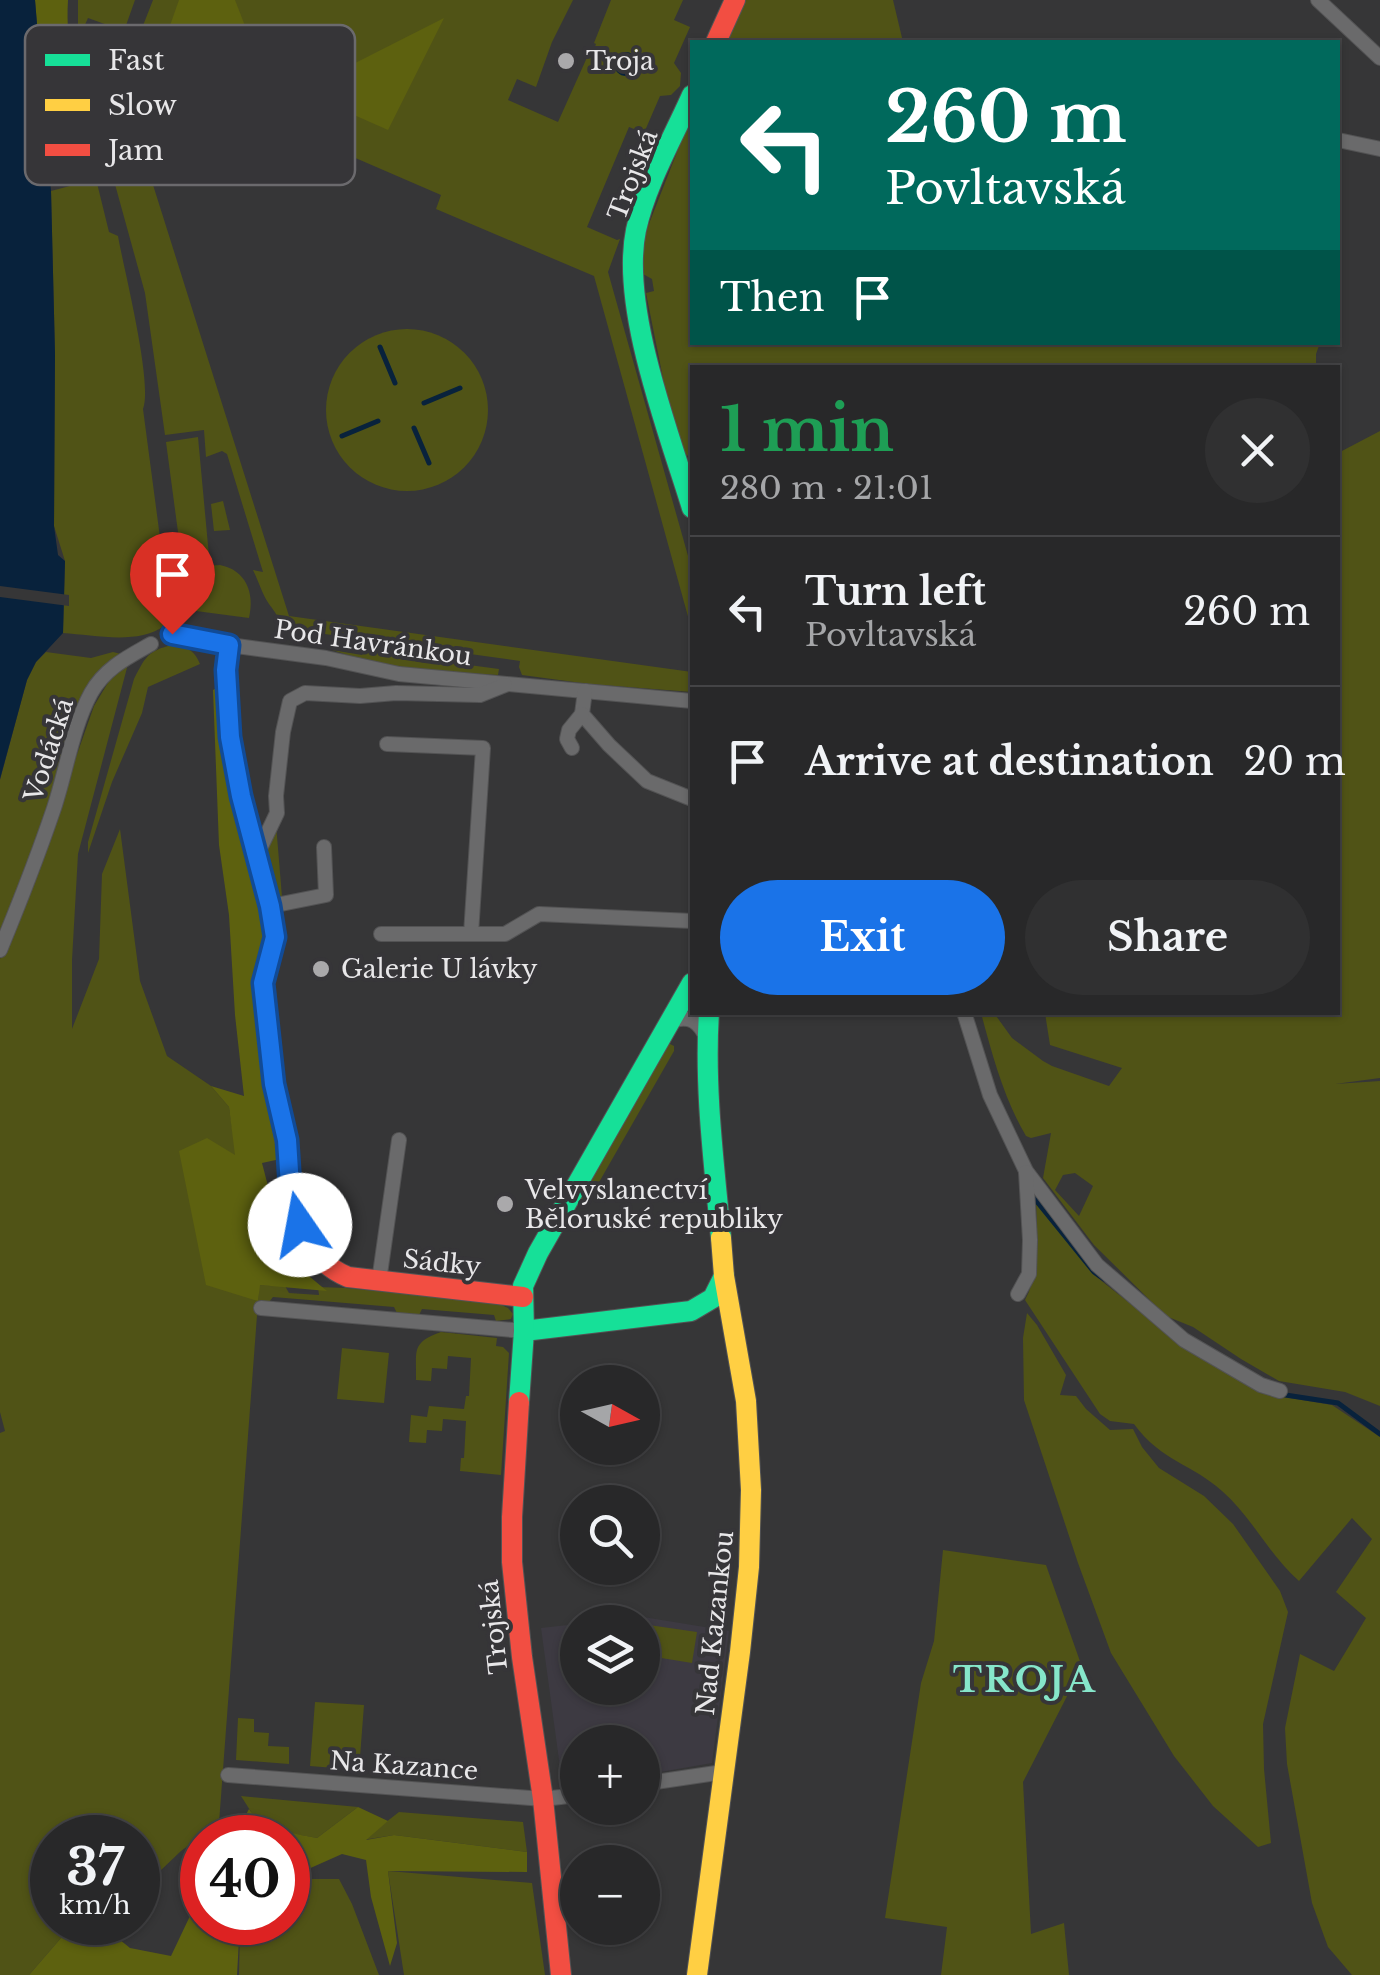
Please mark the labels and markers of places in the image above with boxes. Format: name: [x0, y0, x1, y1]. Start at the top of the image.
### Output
place label: Troja: [586, 46, 654, 77]
marker: Troja: [555, 50, 577, 72]
pin: [130, 532, 215, 635]
place label: Galerie U lávky: [341, 954, 538, 985]
marker: Galerie U lávky: [310, 958, 332, 980]
place label: Velvyslanectví Běloruské republiky: [524, 1175, 783, 1235]
marker: Velvyslanectví Běloruské republiky: [494, 1193, 516, 1215]

